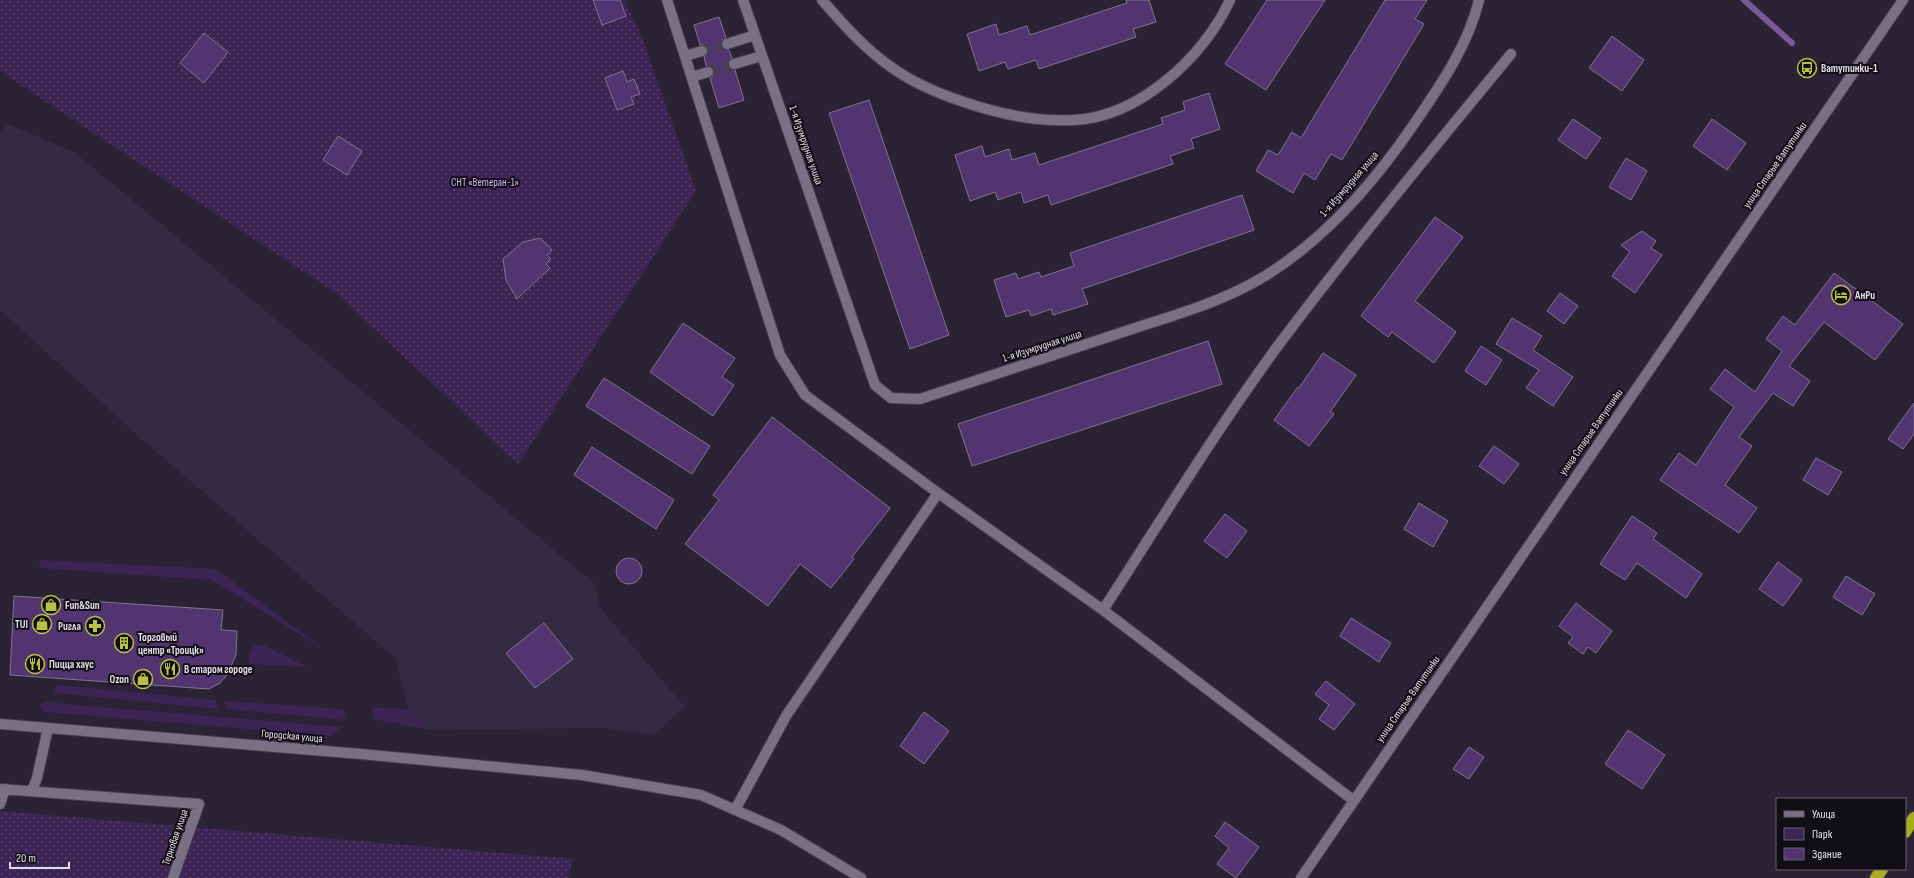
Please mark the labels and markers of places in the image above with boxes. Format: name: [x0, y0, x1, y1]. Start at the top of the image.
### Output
bus stop icon: Ватутинки-1: [1796, 57, 1818, 79]
place label: Ватутинки-1: [1821, 62, 1878, 75]
hotel icon: АнРи: [1830, 284, 1852, 306]
place label: АнРи: [1854, 289, 1875, 302]
shop icon: Fun&Sun: [40, 594, 62, 616]
place label: Fun&Sun: [65, 599, 100, 612]
shop icon: TUI: [31, 613, 53, 635]
pharmacy icon: Ригла: [84, 615, 106, 637]
place label: TUI: [15, 618, 28, 631]
place label: Ригла: [58, 620, 81, 633]
place label: Торговый центр «Троицк»: [138, 631, 204, 657]
building icon: Торговый центр «Троицк»: [113, 632, 135, 654]
restaurant icon: Пицца хаус: [24, 653, 46, 675]
place label: Пицца хаус: [49, 658, 94, 671]
restaurant icon: В старом городе: [159, 658, 181, 680]
place label: В старом городе: [184, 663, 253, 676]
shop icon: Ozon: [132, 668, 154, 690]
place label: Ozon: [110, 673, 129, 686]

